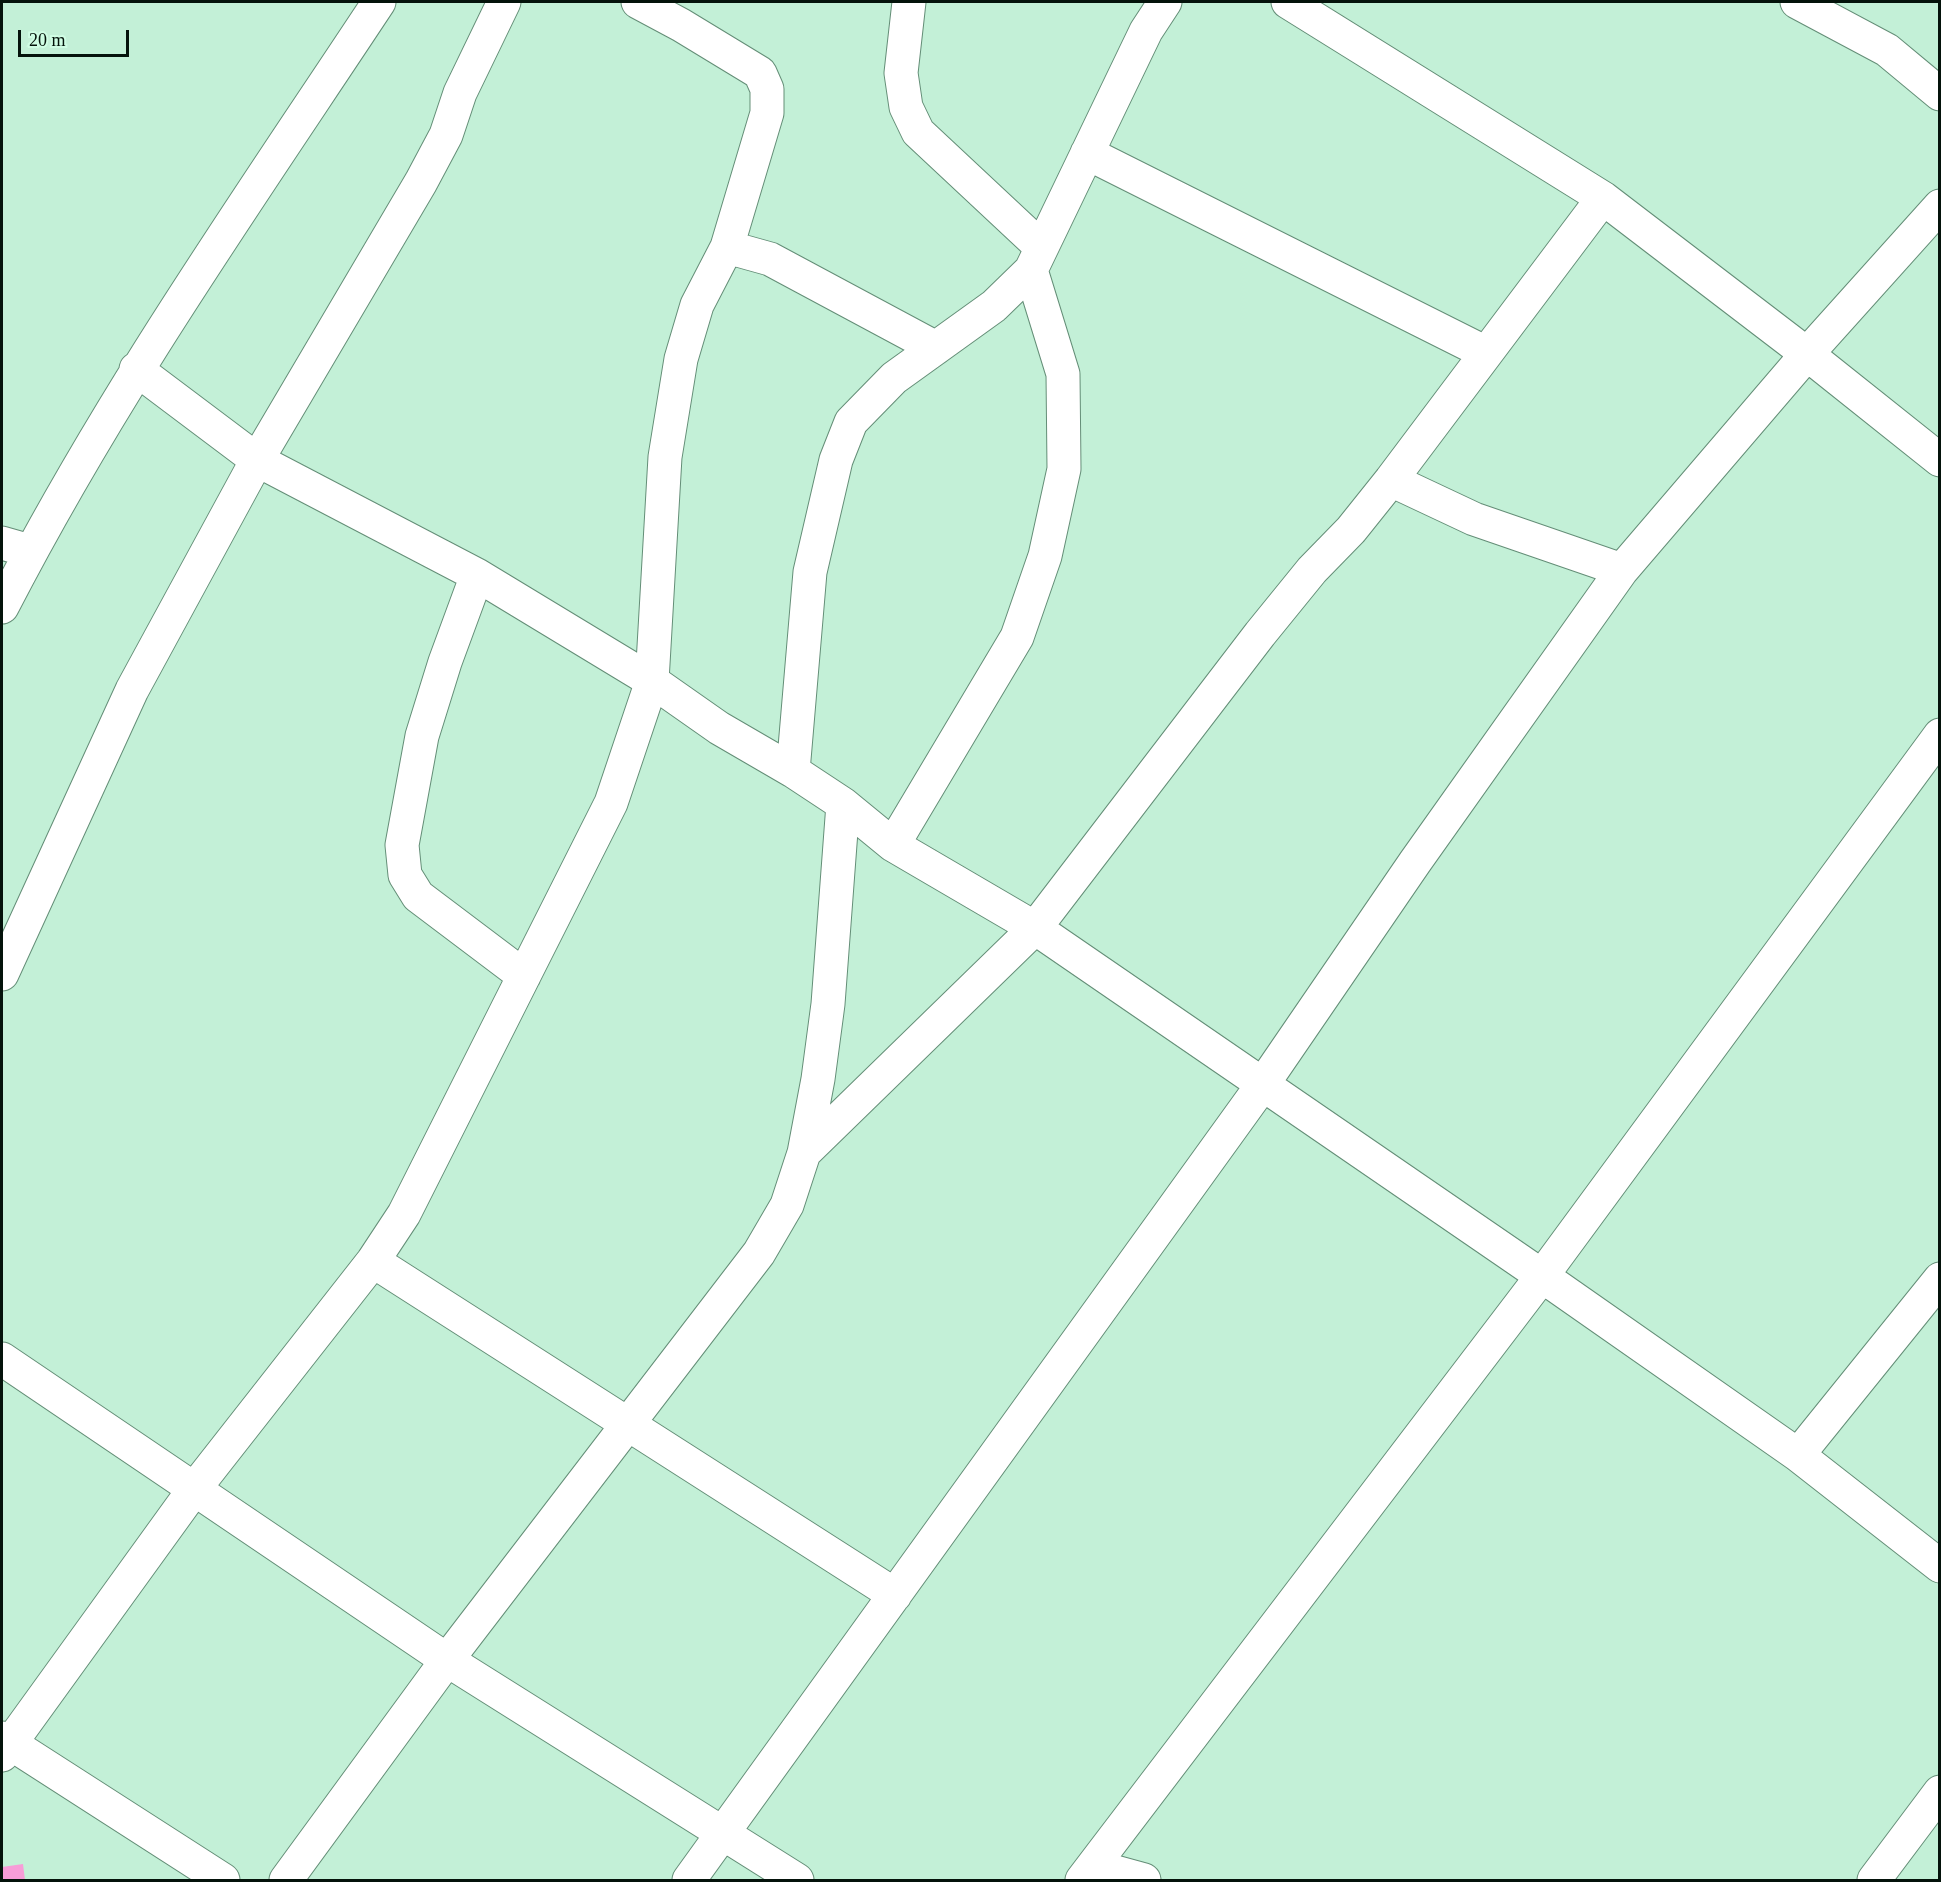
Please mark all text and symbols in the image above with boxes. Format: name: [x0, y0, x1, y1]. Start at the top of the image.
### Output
scale bar: [21, 18, 132, 56]
text: 20 m: [29, 30, 66, 50]

